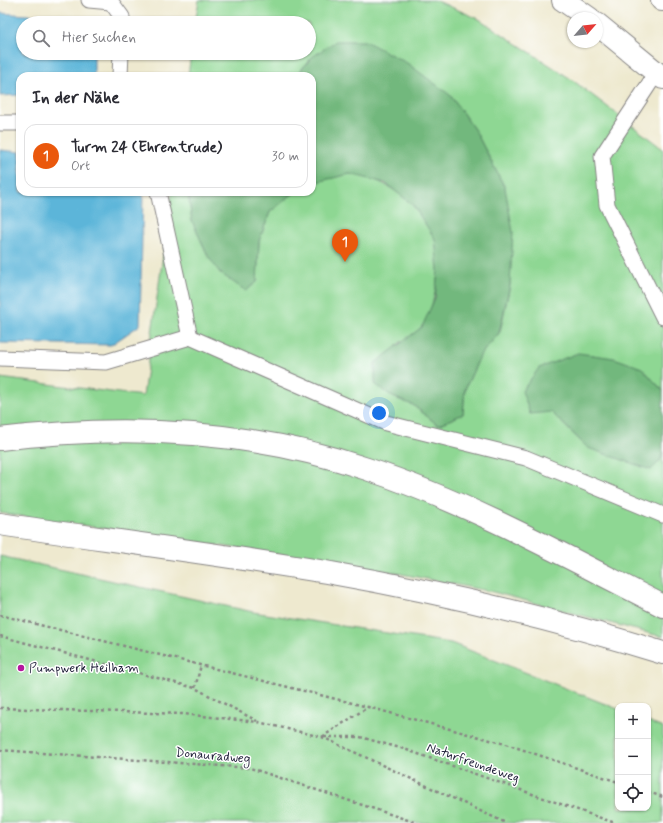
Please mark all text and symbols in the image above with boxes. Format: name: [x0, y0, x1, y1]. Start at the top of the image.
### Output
north arrow: [567, 12, 603, 48]
search box: [16, 16, 316, 60]
icon: search: [30, 27, 52, 49]
text: Hier suchen: [62, 28, 136, 48]
text: In der Nähe: [32, 87, 120, 109]
text: Turm 24 (Ehrentrude): [71, 138, 222, 158]
text: 1: [43, 148, 49, 165]
text: 30 m: [272, 148, 299, 165]
text: Ort: [71, 158, 90, 175]
pin: 1: [332, 229, 358, 262]
your location: [369, 403, 389, 423]
place label: Pumpwerk Heilham: [29, 660, 139, 677]
marker: Pumpwerk Heilham: [16, 663, 26, 673]
map controls: [615, 703, 651, 811]
button: +: [615, 703, 651, 739]
street label: Naturfreundeweg: [424, 739, 522, 787]
button: −: [615, 739, 651, 775]
street label: Donauradweg: [175, 744, 251, 769]
button: locate: [615, 775, 651, 811]

